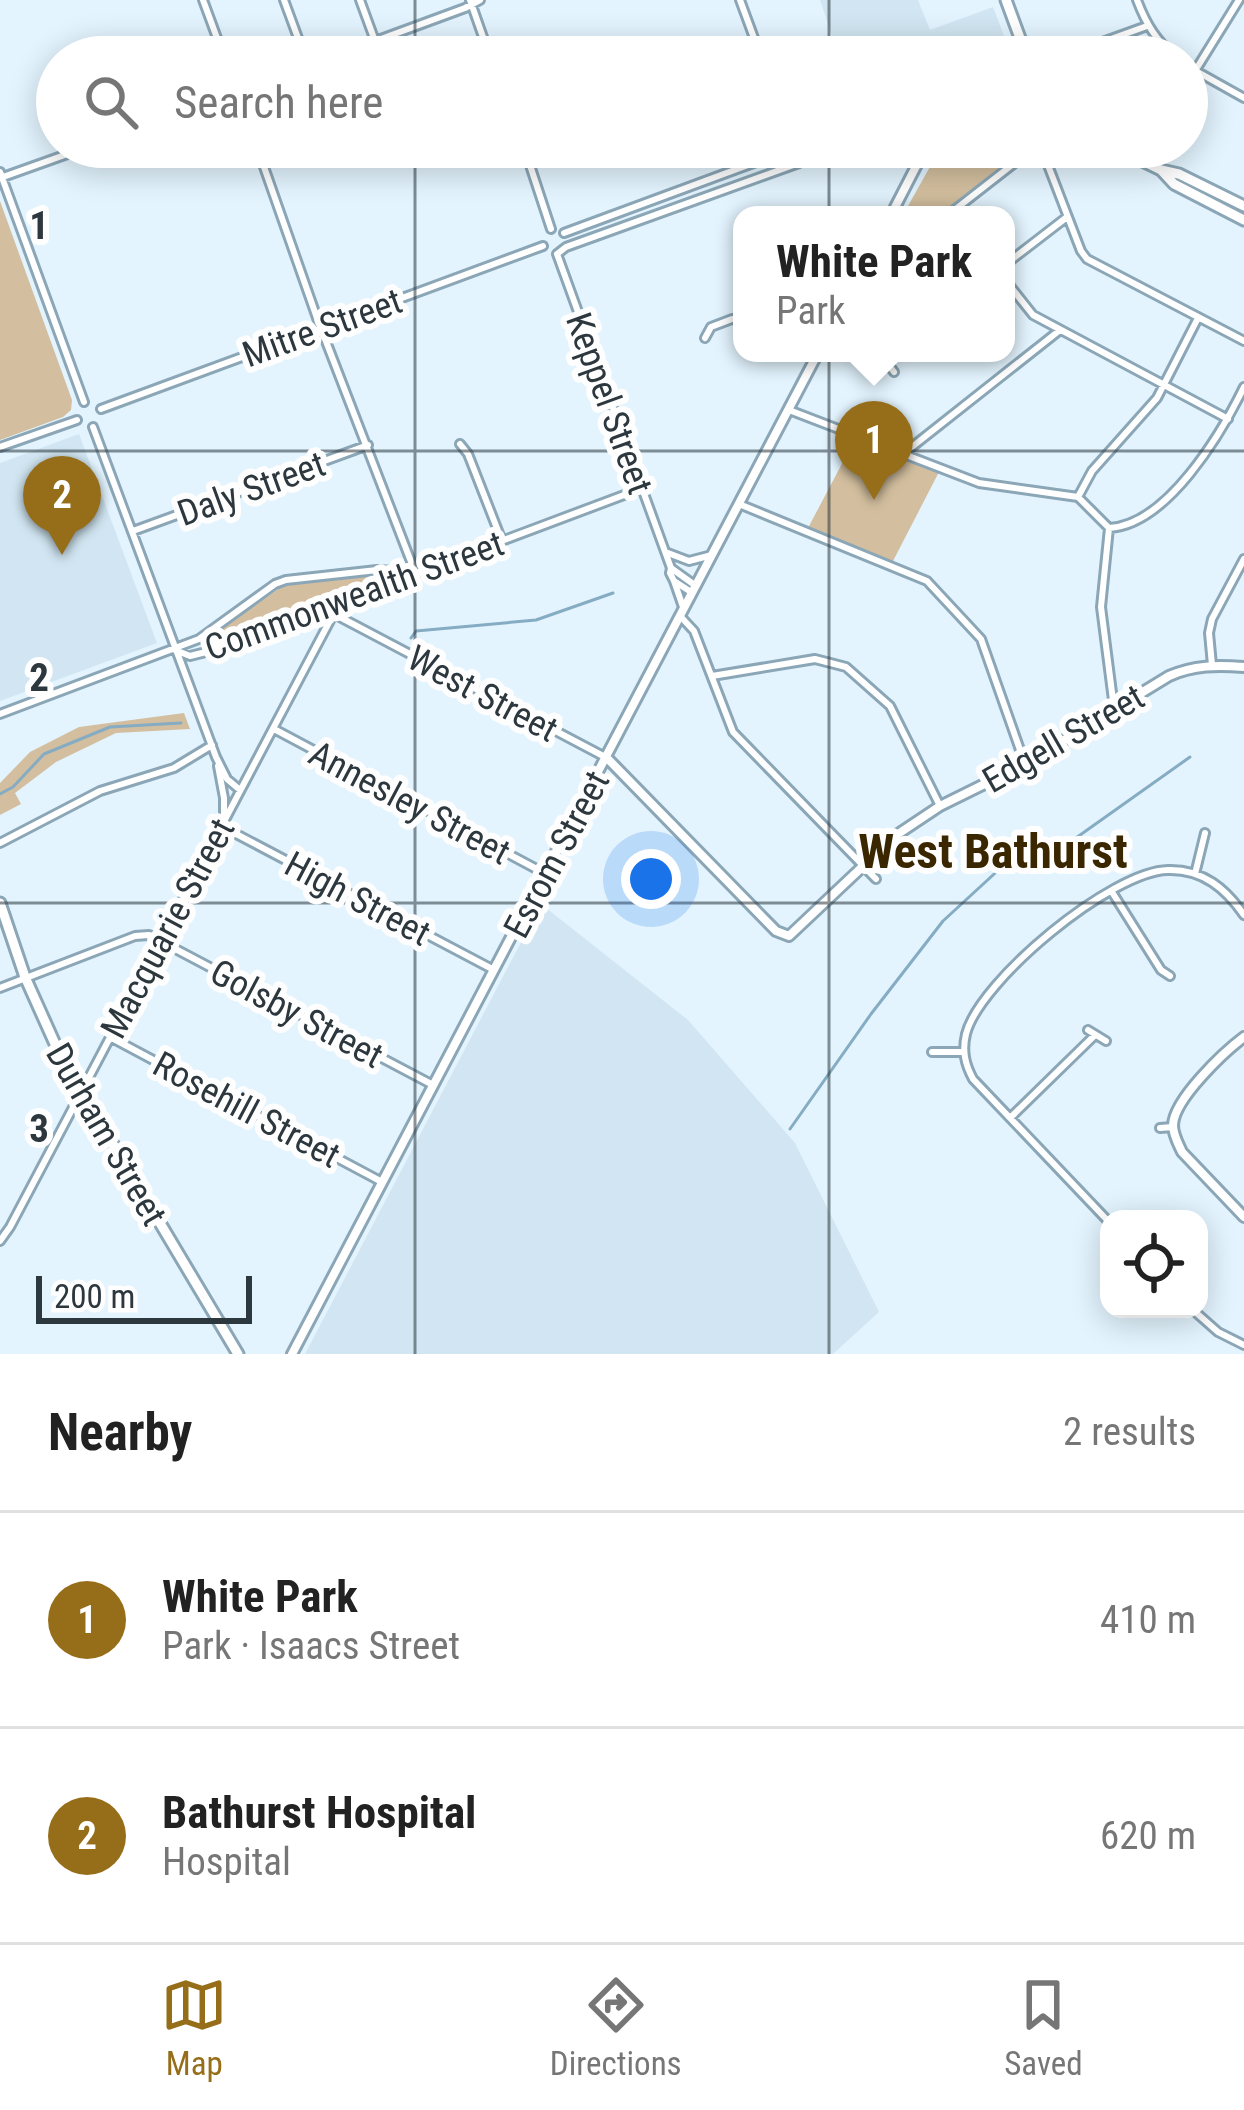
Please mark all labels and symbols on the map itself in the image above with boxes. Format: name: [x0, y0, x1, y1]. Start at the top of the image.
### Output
text: 1: [29, 203, 49, 249]
street label: Mitre Street: [237, 280, 408, 376]
street label: Keppel Street: [557, 307, 661, 499]
pin: 1: [835, 401, 913, 500]
street label: Daly Street: [172, 443, 331, 535]
pin: 2: [23, 456, 101, 555]
street label: Commonwealth Street: [199, 522, 509, 669]
street label: West Street: [401, 637, 565, 751]
text: 2: [29, 655, 49, 701]
street label: Edgell Street: [975, 676, 1152, 802]
street label: Annesley Street: [302, 732, 517, 873]
street label: Esrom Street: [495, 764, 618, 945]
street label: Macquarie Street: [92, 812, 243, 1045]
district label: West Bathurst: [858, 823, 1128, 880]
street label: High Street: [278, 843, 437, 955]
your location: [621, 849, 681, 909]
street label: Golsby Street: [203, 951, 390, 1077]
street label: Durham Street: [37, 1036, 175, 1233]
street label: Rosehill Street: [146, 1043, 347, 1177]
text: 3: [29, 1106, 49, 1152]
scale bar: [36, 1270, 252, 1323]

